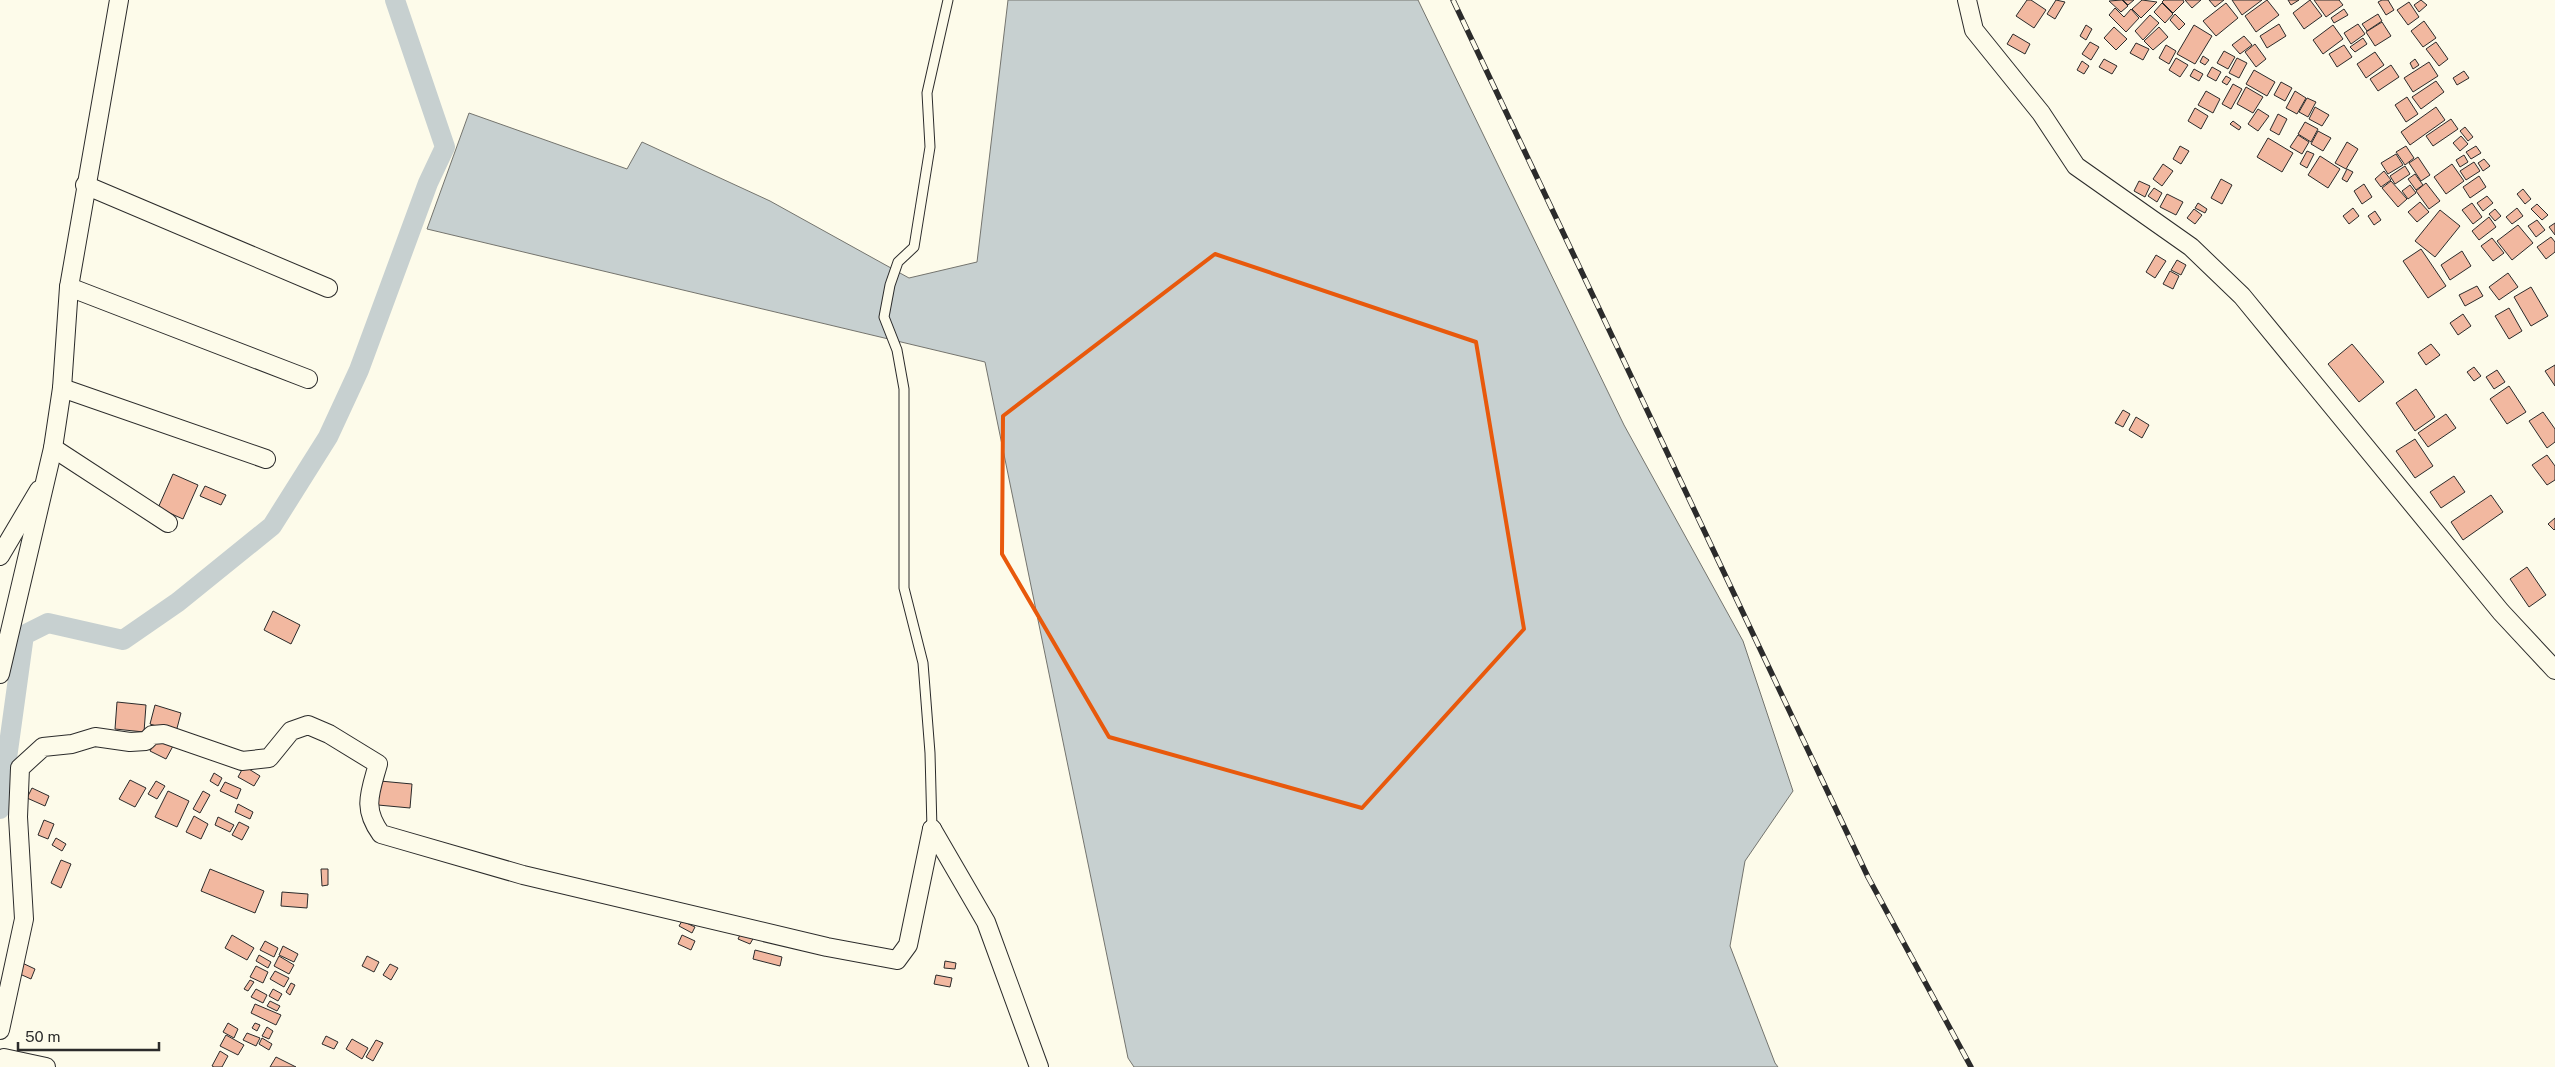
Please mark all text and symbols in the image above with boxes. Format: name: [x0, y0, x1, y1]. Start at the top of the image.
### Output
scale bar: [18, 1020, 159, 1052]
text: 50 m: [25, 1028, 60, 1045]

